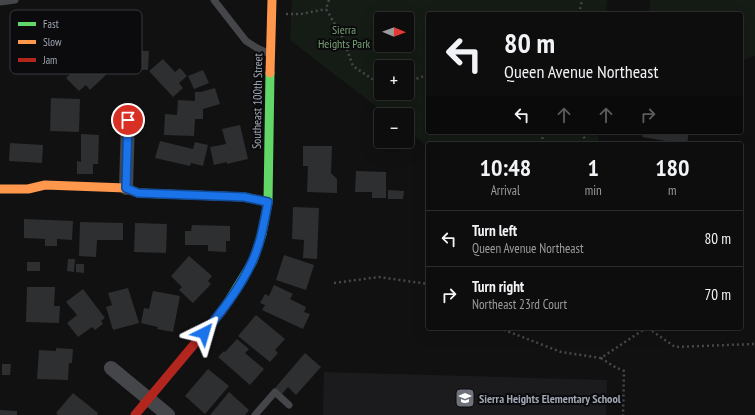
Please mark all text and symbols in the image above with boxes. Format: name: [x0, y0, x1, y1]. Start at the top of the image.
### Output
legend: [10, 10, 142, 74]
north arrow: [374, 12, 414, 52]
map controls: [374, 12, 414, 148]
text: Fast: [43, 17, 59, 31]
park label: Sierra Heights Park: [318, 22, 370, 51]
text: 80 m: [504, 24, 555, 61]
icon: left: [438, 28, 490, 80]
text: Slow: [43, 35, 62, 49]
street label: Southeast 100th Street: [249, 52, 265, 149]
text: Jam: [42, 53, 57, 67]
button: +: [374, 60, 414, 100]
text: Queen Avenue Northeast: [504, 60, 658, 83]
pin: [111, 103, 145, 137]
icon: left: [511, 104, 533, 126]
icon: ahead: [553, 104, 575, 126]
icon: ahead: [595, 104, 617, 126]
icon: right: [637, 104, 659, 126]
button: −: [374, 108, 414, 148]
icon: arrive: [117, 109, 139, 131]
text: 10:48: [479, 152, 531, 183]
text: 1: [587, 152, 599, 183]
text: 180: [655, 152, 690, 183]
text: Arrival: [491, 182, 520, 199]
text: min: [585, 182, 602, 199]
text: m: [668, 182, 677, 199]
text: Turn left: [472, 221, 517, 240]
icon: left: [438, 228, 460, 250]
text: 80 m: [705, 229, 731, 248]
text: Queen Avenue Northeast: [472, 240, 583, 257]
text: Turn right: [472, 277, 524, 296]
icon: right: [438, 284, 460, 306]
text: 70 m: [705, 285, 731, 304]
text: Northeast 23rd Court: [472, 296, 567, 313]
position arrow: [183, 312, 225, 354]
school or university icon: Sierra Heights Elementary School: [454, 387, 476, 409]
place label: Sierra Heights Elementary School: [479, 391, 621, 406]

